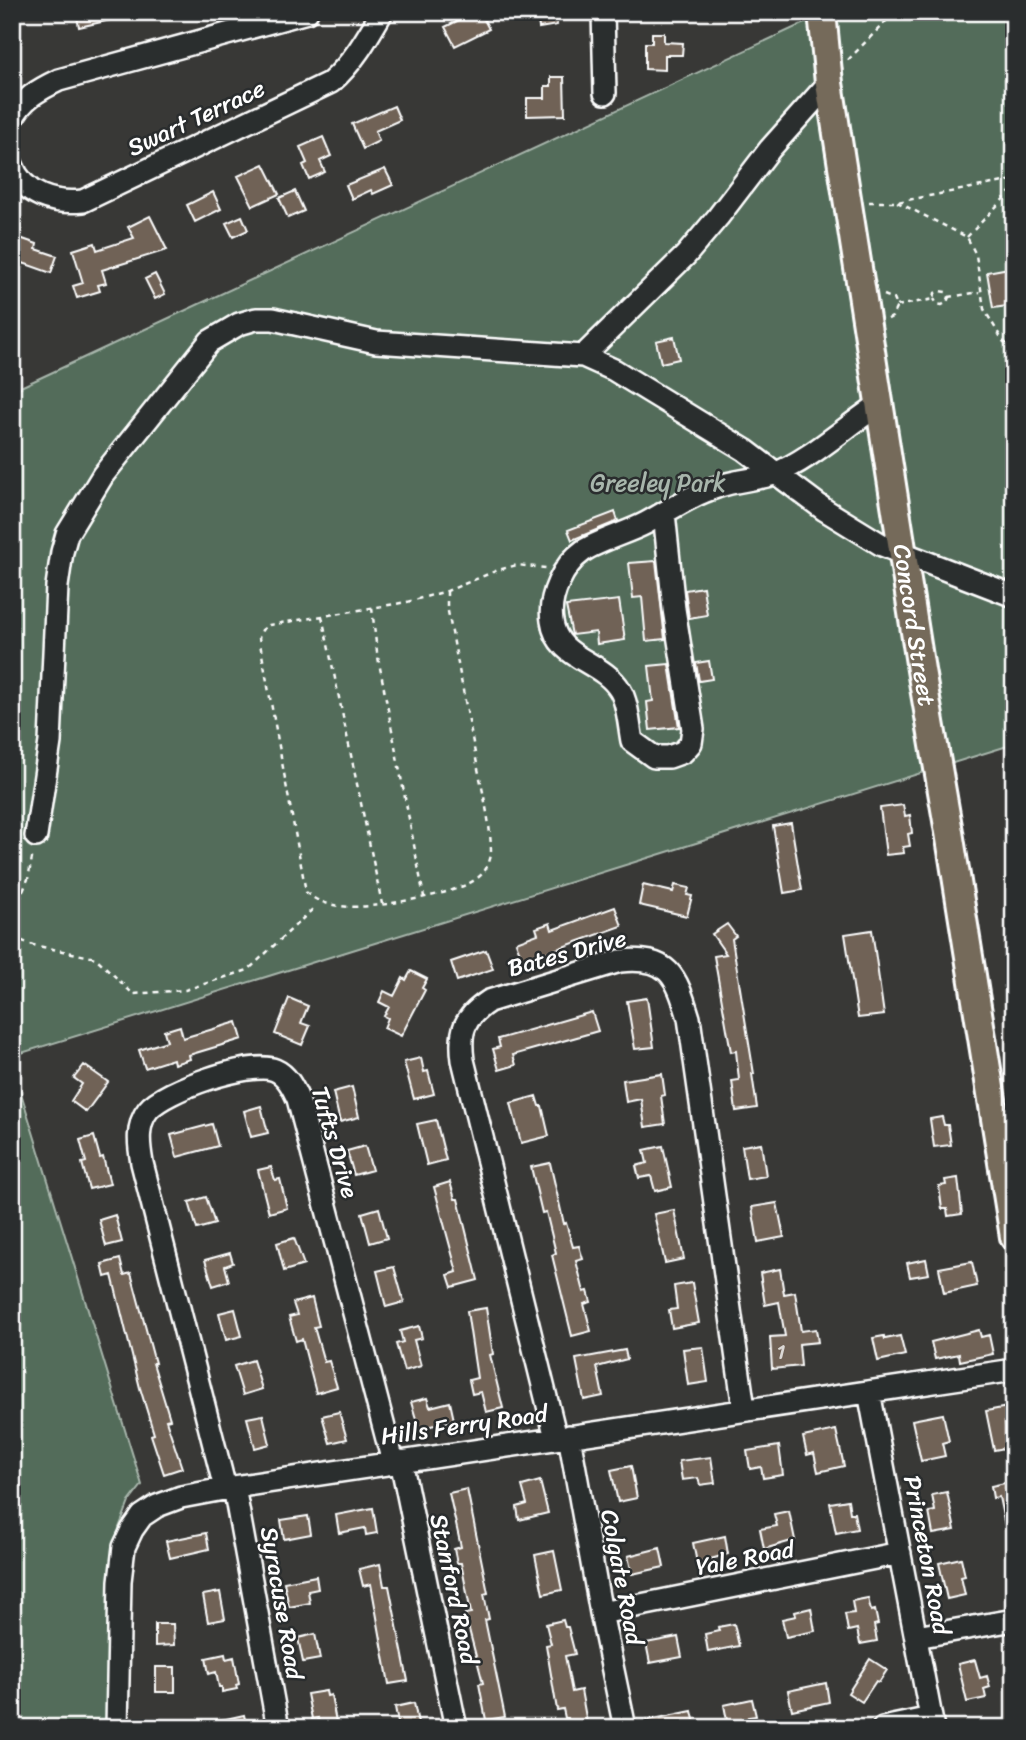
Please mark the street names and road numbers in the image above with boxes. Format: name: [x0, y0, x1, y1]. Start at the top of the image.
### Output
street label: Swart Terrace: [120, 68, 272, 168]
street label: Concord Street: [881, 541, 948, 709]
street label: Bates Drive: [503, 917, 631, 989]
street label: Tufts Drive: [299, 1081, 371, 1204]
street label: Hills Ferry Road: [378, 1392, 552, 1457]
street label: Princeton Road: [891, 1472, 963, 1639]
street label: Colgate Road: [588, 1506, 656, 1651]
street label: Stanford Road: [418, 1510, 491, 1670]
street label: Syracuse Road: [248, 1523, 316, 1684]
street label: Yale Road: [692, 1528, 799, 1588]

